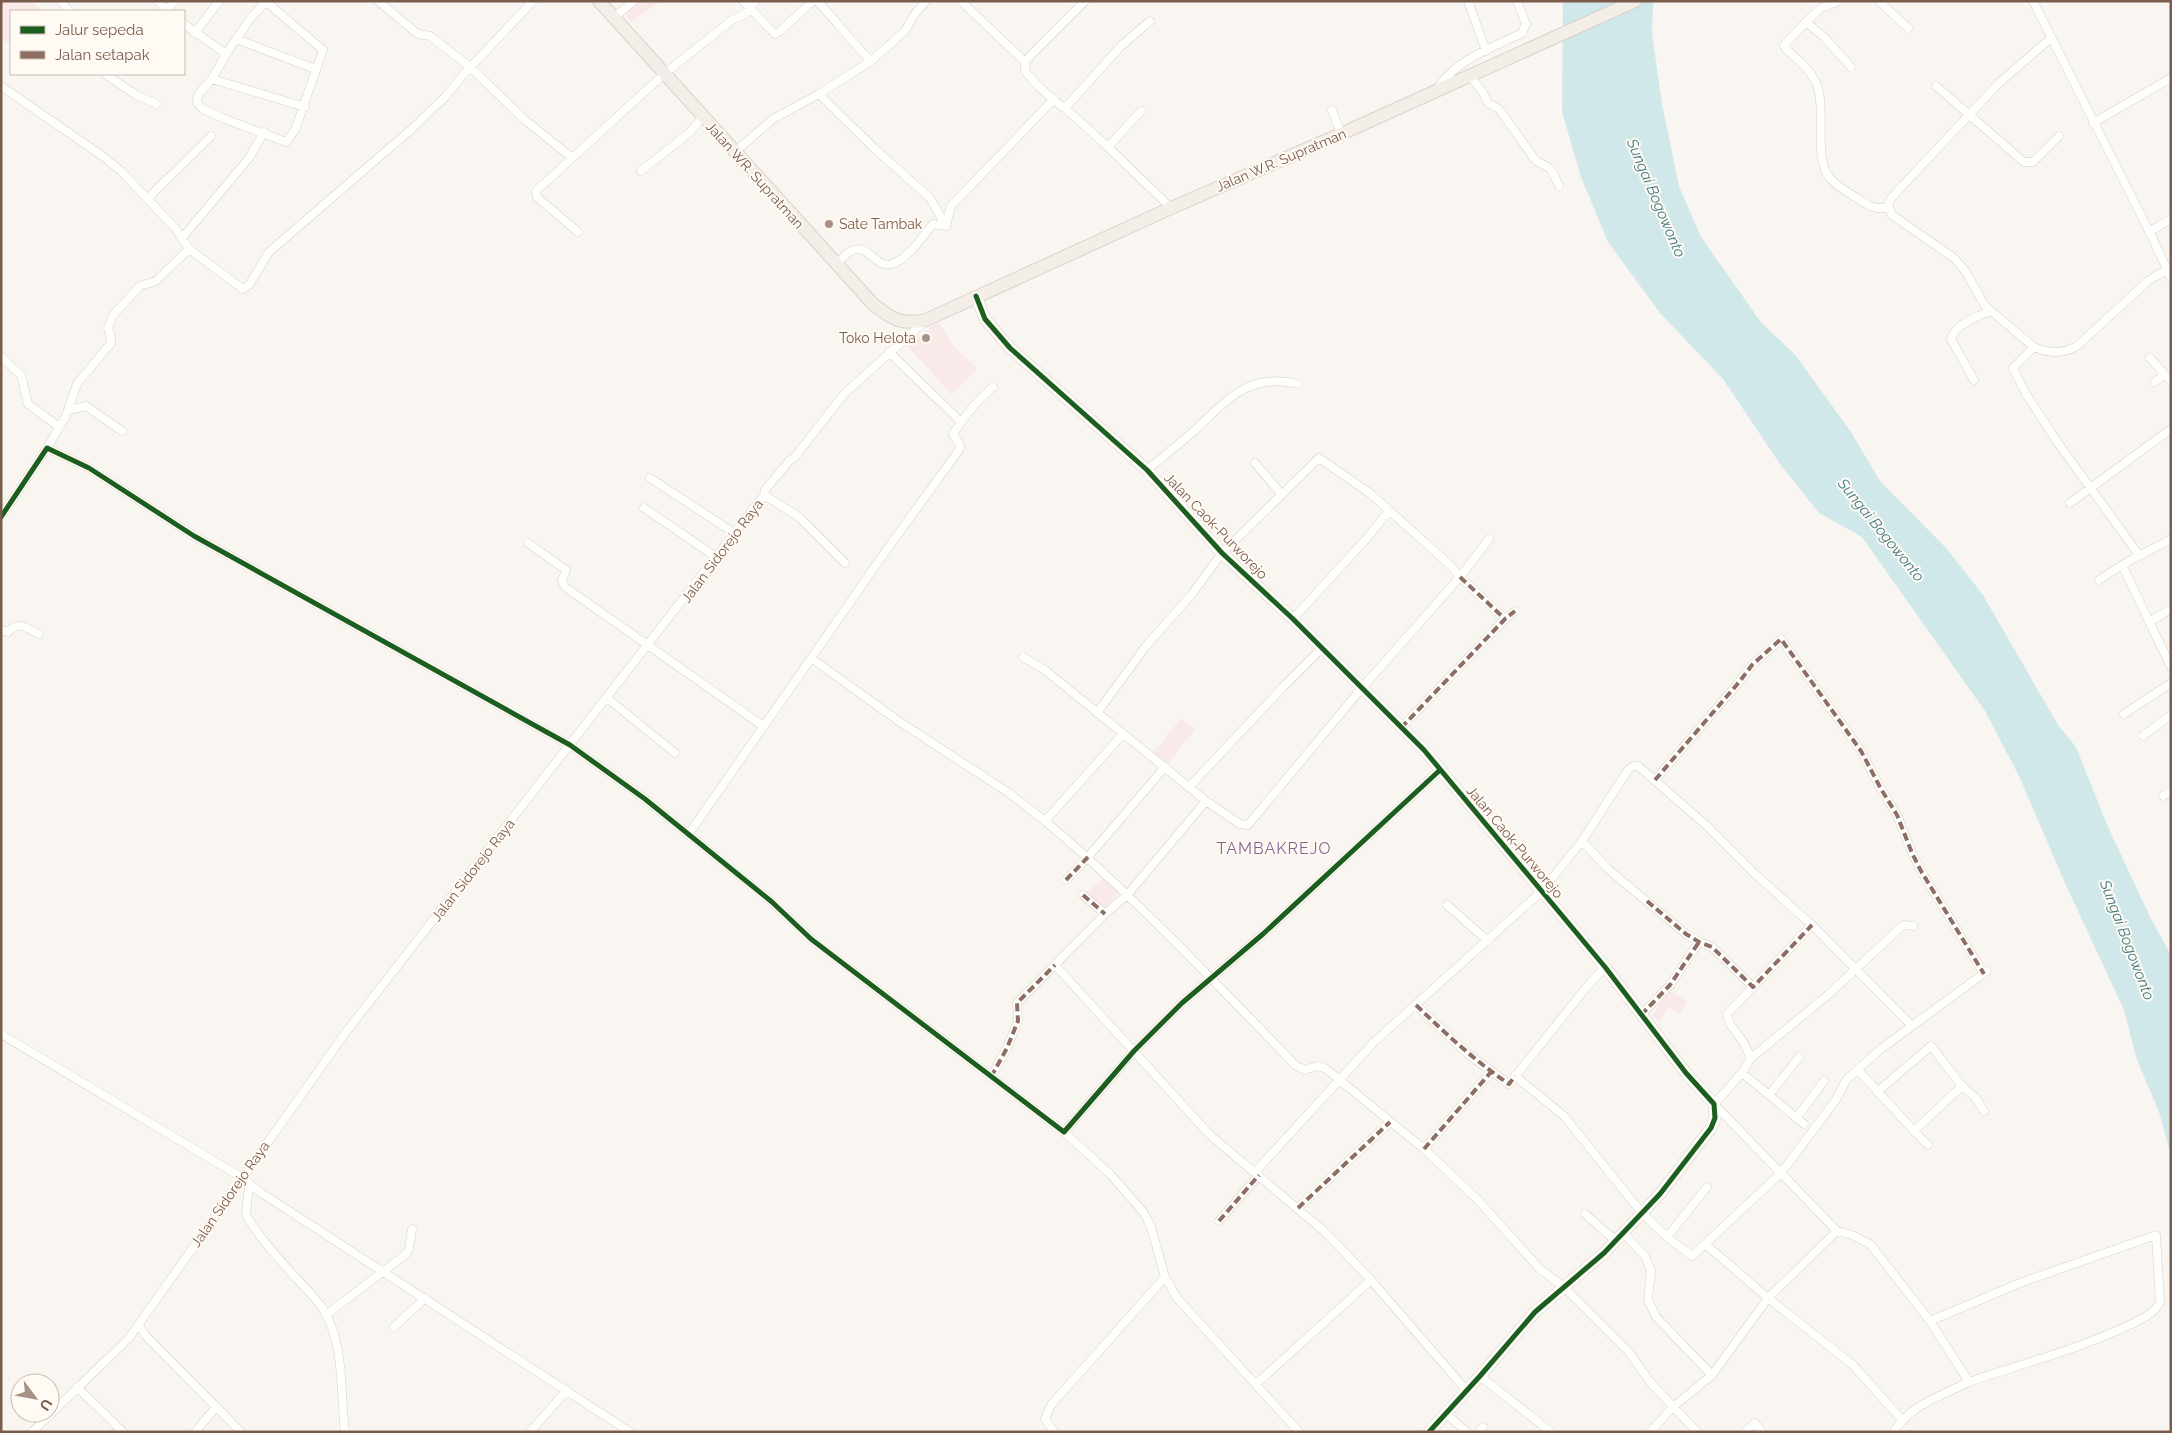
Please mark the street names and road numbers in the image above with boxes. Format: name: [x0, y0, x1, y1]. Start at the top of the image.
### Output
street label: Jalan WR. Supratman: [703, 118, 807, 232]
street label: Jalan W.R. Supratman: [1214, 125, 1348, 195]
street label: Jalan Caok-Purworejo: [1161, 470, 1271, 582]
street label: Jalan Sidorejo Raya: [678, 496, 766, 606]
street label: Jalan Caok-Purworejo: [1463, 783, 1567, 901]
street label: Jalan Sidorejo Raya: [428, 816, 518, 924]
street label: Jalan Sidorejo Raya: [187, 1138, 273, 1250]

